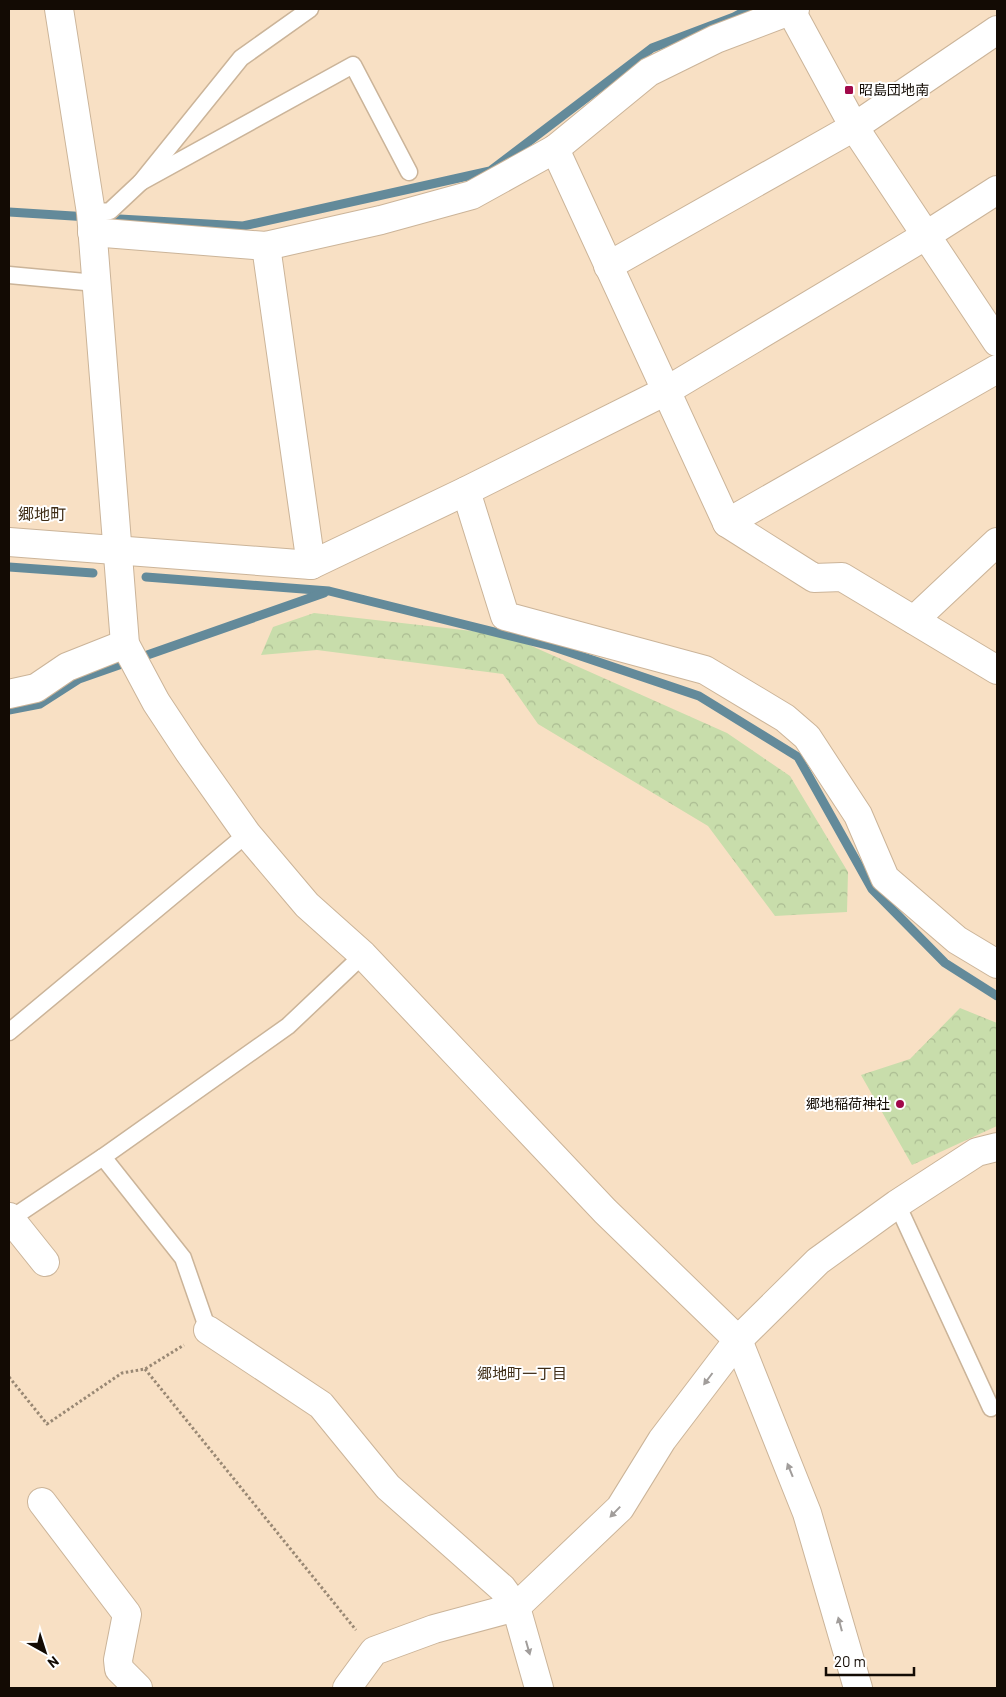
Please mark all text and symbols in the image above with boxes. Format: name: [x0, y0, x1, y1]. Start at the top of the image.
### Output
place label: 昭島団地南: [859, 81, 929, 98]
marker: 昭島団地南: [843, 84, 855, 96]
district label: 郷地町: [18, 504, 66, 523]
place label: 郷地稲荷神社: [806, 1095, 890, 1112]
marker: 郷地稲荷神社: [894, 1098, 906, 1110]
district label: 郷地町一丁目: [477, 1364, 567, 1382]
one-way arrow: [703, 1372, 713, 1386]
one-way arrow: [786, 1462, 794, 1477]
one-way arrow: [609, 1506, 621, 1518]
one-way arrow: [836, 1617, 844, 1632]
north arrow: [20, 1627, 70, 1677]
one-way arrow: [524, 1640, 532, 1655]
scale bar: [826, 1644, 914, 1676]
text: 20 m: [834, 1652, 866, 1670]
text: N: [45, 1653, 62, 1672]

